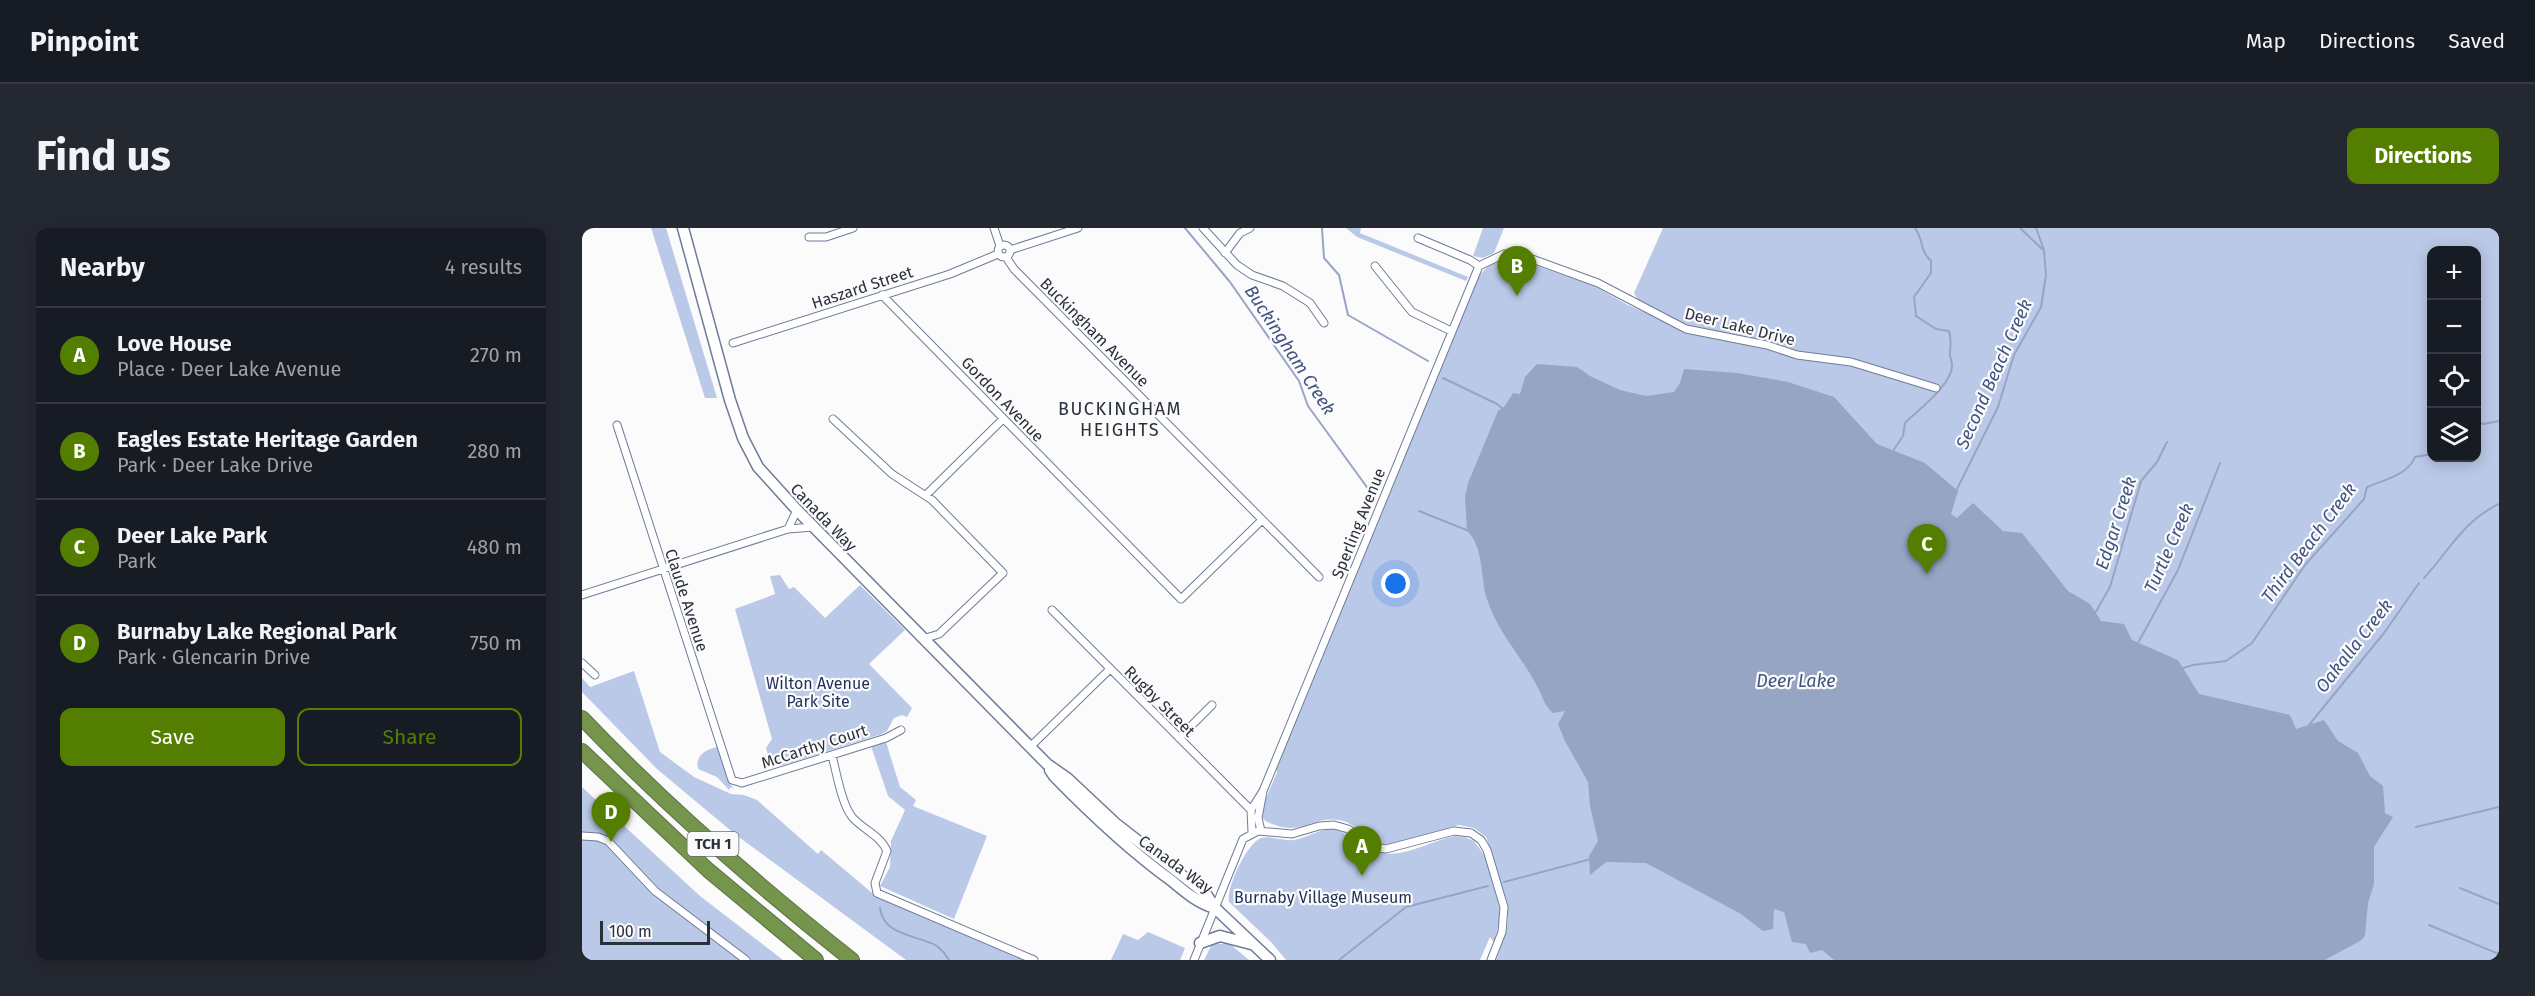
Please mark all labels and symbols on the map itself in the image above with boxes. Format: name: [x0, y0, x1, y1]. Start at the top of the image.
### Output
pin: B: [1498, 247, 1536, 296]
street label: Haszard Street: [809, 262, 915, 313]
street label: Buckingham Avenue: [1036, 274, 1153, 391]
water label: Buckingham Creek: [1240, 281, 1340, 419]
water label: Second Beach Creek: [1951, 296, 2037, 453]
street label: Deer Lake Drive: [1683, 304, 1797, 349]
street label: Gordon Avenue: [957, 353, 1048, 446]
district label: BUCKINGHAM HEIGHTS: [1058, 398, 1182, 441]
street label: Sperling Avenue: [1328, 465, 1389, 581]
water label: Edgar Creek: [2091, 474, 2141, 572]
street label: Canada Way: [787, 479, 861, 555]
water label: Third Beach Creek: [2257, 479, 2361, 607]
water label: Turtle Creek: [2140, 500, 2199, 596]
pin: C: [1908, 524, 1946, 574]
street label: Claude Avenue: [661, 546, 712, 654]
your location: [1381, 569, 1410, 598]
water label: Oakalla Creek: [2311, 595, 2397, 697]
street label: Rugby Street: [1120, 662, 1199, 741]
water label: Deer Lake: [1756, 670, 1836, 692]
park label: Wilton Avenue Park Site: [766, 674, 870, 711]
street label: McCarthy Court: [759, 720, 870, 773]
pin: D: [591, 792, 630, 842]
pin: A: [1342, 826, 1382, 876]
street label: Canada Way: [1135, 831, 1217, 898]
road number: TCH 1: [688, 832, 738, 856]
park label: Burnaby Village Museum: [1234, 888, 1412, 907]
scale bar: [600, 918, 710, 946]

